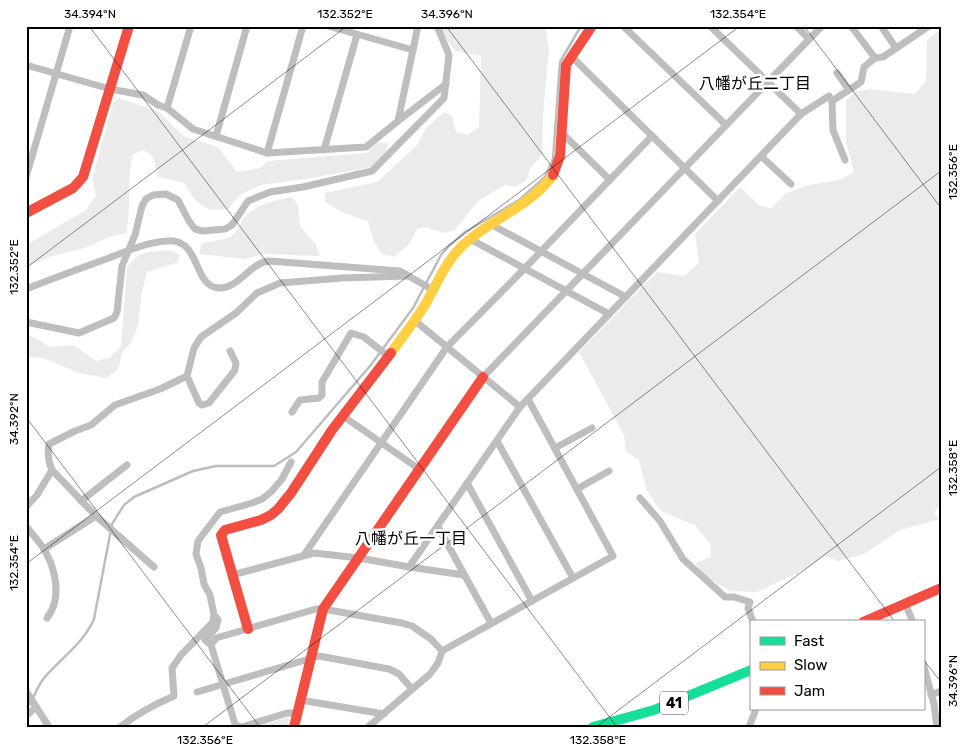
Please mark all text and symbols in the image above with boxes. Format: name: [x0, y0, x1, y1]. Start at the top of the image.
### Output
text: 34.394°N: [64, 7, 116, 21]
text: 132.352°E: [317, 7, 373, 21]
text: 34.396°N: [421, 7, 473, 21]
text: 132.354°E: [710, 7, 766, 21]
district label: 八幡が丘二丁目: [699, 74, 811, 93]
text: 132.356°E: [946, 144, 960, 200]
text: 132.352°E: [7, 239, 21, 295]
text: 34.392°N: [7, 393, 21, 445]
text: 132.358°E: [946, 440, 960, 496]
district label: 八幡が丘一丁目: [355, 529, 467, 548]
text: 132.354°E: [7, 535, 21, 591]
legend: [750, 620, 924, 710]
text: Fast: [794, 632, 824, 650]
text: 34.396°N: [946, 655, 960, 707]
text: Slow: [794, 656, 827, 674]
text: Jam: [794, 682, 825, 700]
road number: 41: [660, 691, 688, 714]
text: 132.356°E: [177, 733, 233, 747]
text: 132.358°E: [570, 733, 626, 747]

